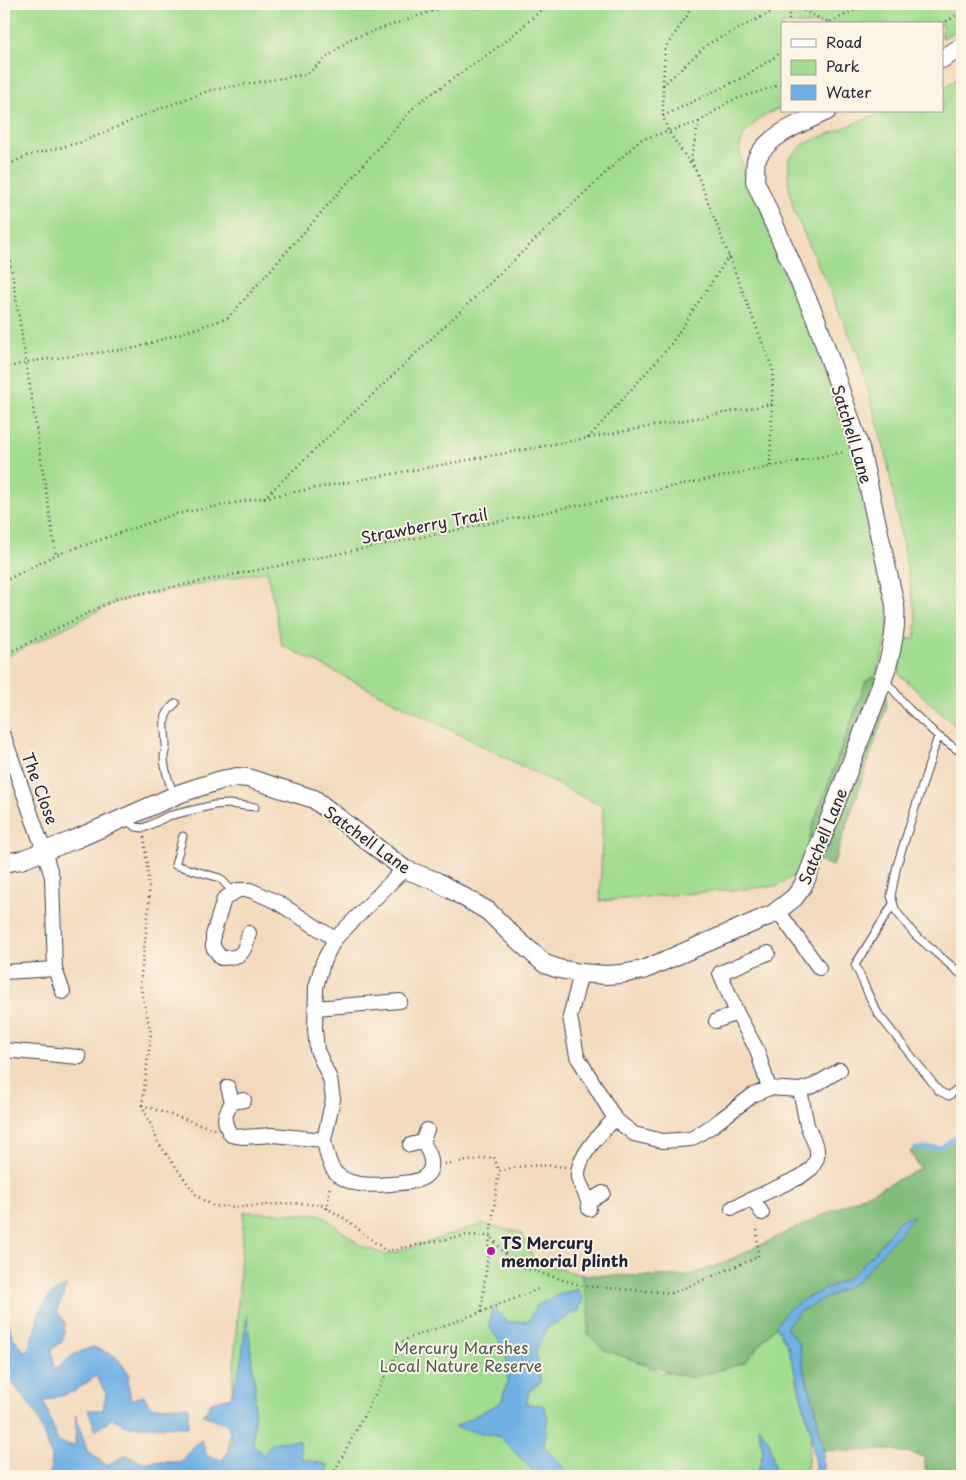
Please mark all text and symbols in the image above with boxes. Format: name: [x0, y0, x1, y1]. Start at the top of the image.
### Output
legend: [781, 22, 944, 112]
text: Road: [826, 30, 862, 53]
text: Park: [826, 54, 860, 77]
text: Water: [826, 80, 871, 103]
street label: Satchell Lane: [827, 382, 879, 486]
street label: Strawberry Trail: [358, 501, 490, 549]
street label: The Close: [17, 749, 65, 827]
street label: Satchell Lane: [792, 784, 852, 888]
street label: Satchell Lane: [320, 799, 416, 879]
place label: TS Mercury memorial plinth: [501, 1230, 628, 1272]
marker: TS Mercury memorial plinth: [485, 1245, 497, 1257]
park label: Mercury Marshes Local Nature Reserve: [380, 1335, 542, 1377]

